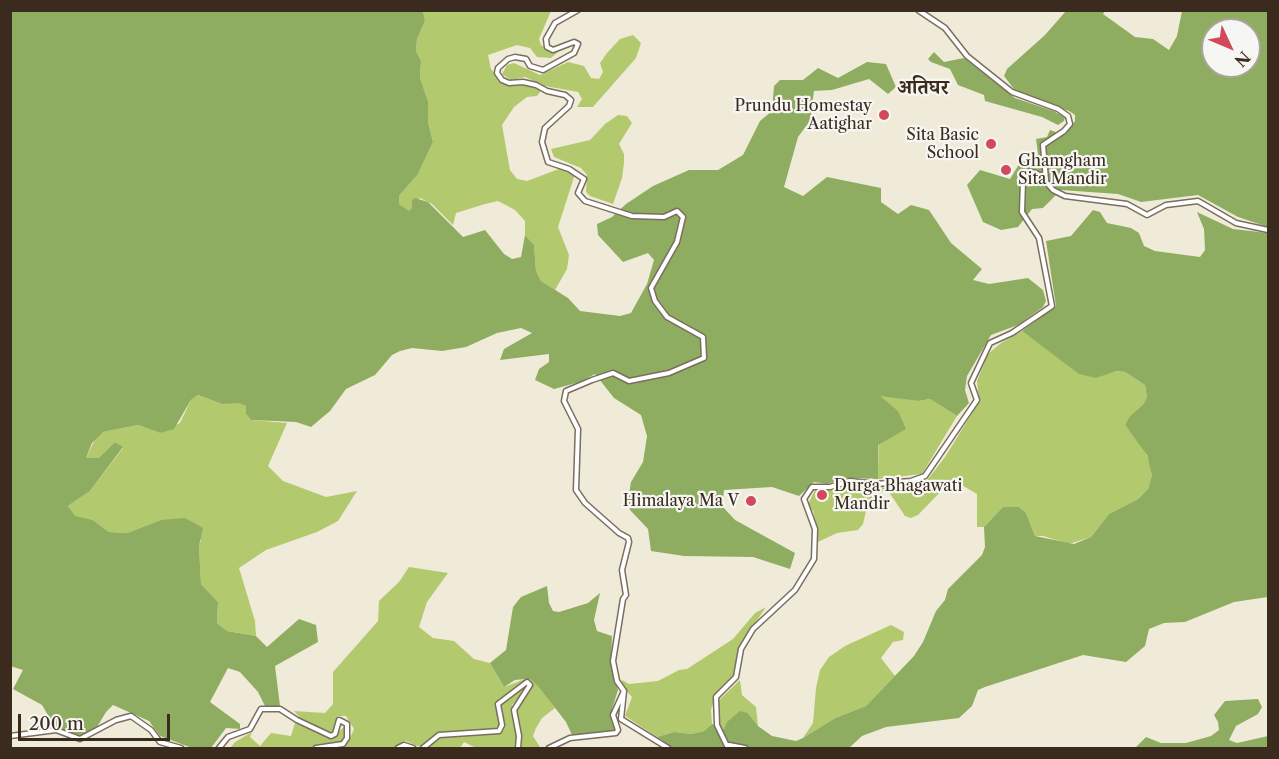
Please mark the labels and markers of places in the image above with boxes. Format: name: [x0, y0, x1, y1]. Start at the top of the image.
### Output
place label: Prundu Homestay Aatighar: [734, 96, 872, 134]
marker: Prundu Homestay Aatighar: [877, 108, 891, 122]
place label: Sita Basic School: [906, 125, 979, 163]
marker: Sita Basic School: [984, 137, 998, 151]
place label: Ghamgham Sita Mandir: [1018, 151, 1107, 189]
marker: Ghamgham Sita Mandir: [999, 163, 1013, 177]
place label: Durga Bhagawati Mandir: [834, 476, 962, 514]
marker: Durga Bhagawati Mandir: [815, 488, 829, 502]
place label: Himalaya Ma V: [623, 491, 739, 511]
marker: Himalaya Ma V: [744, 494, 758, 508]

